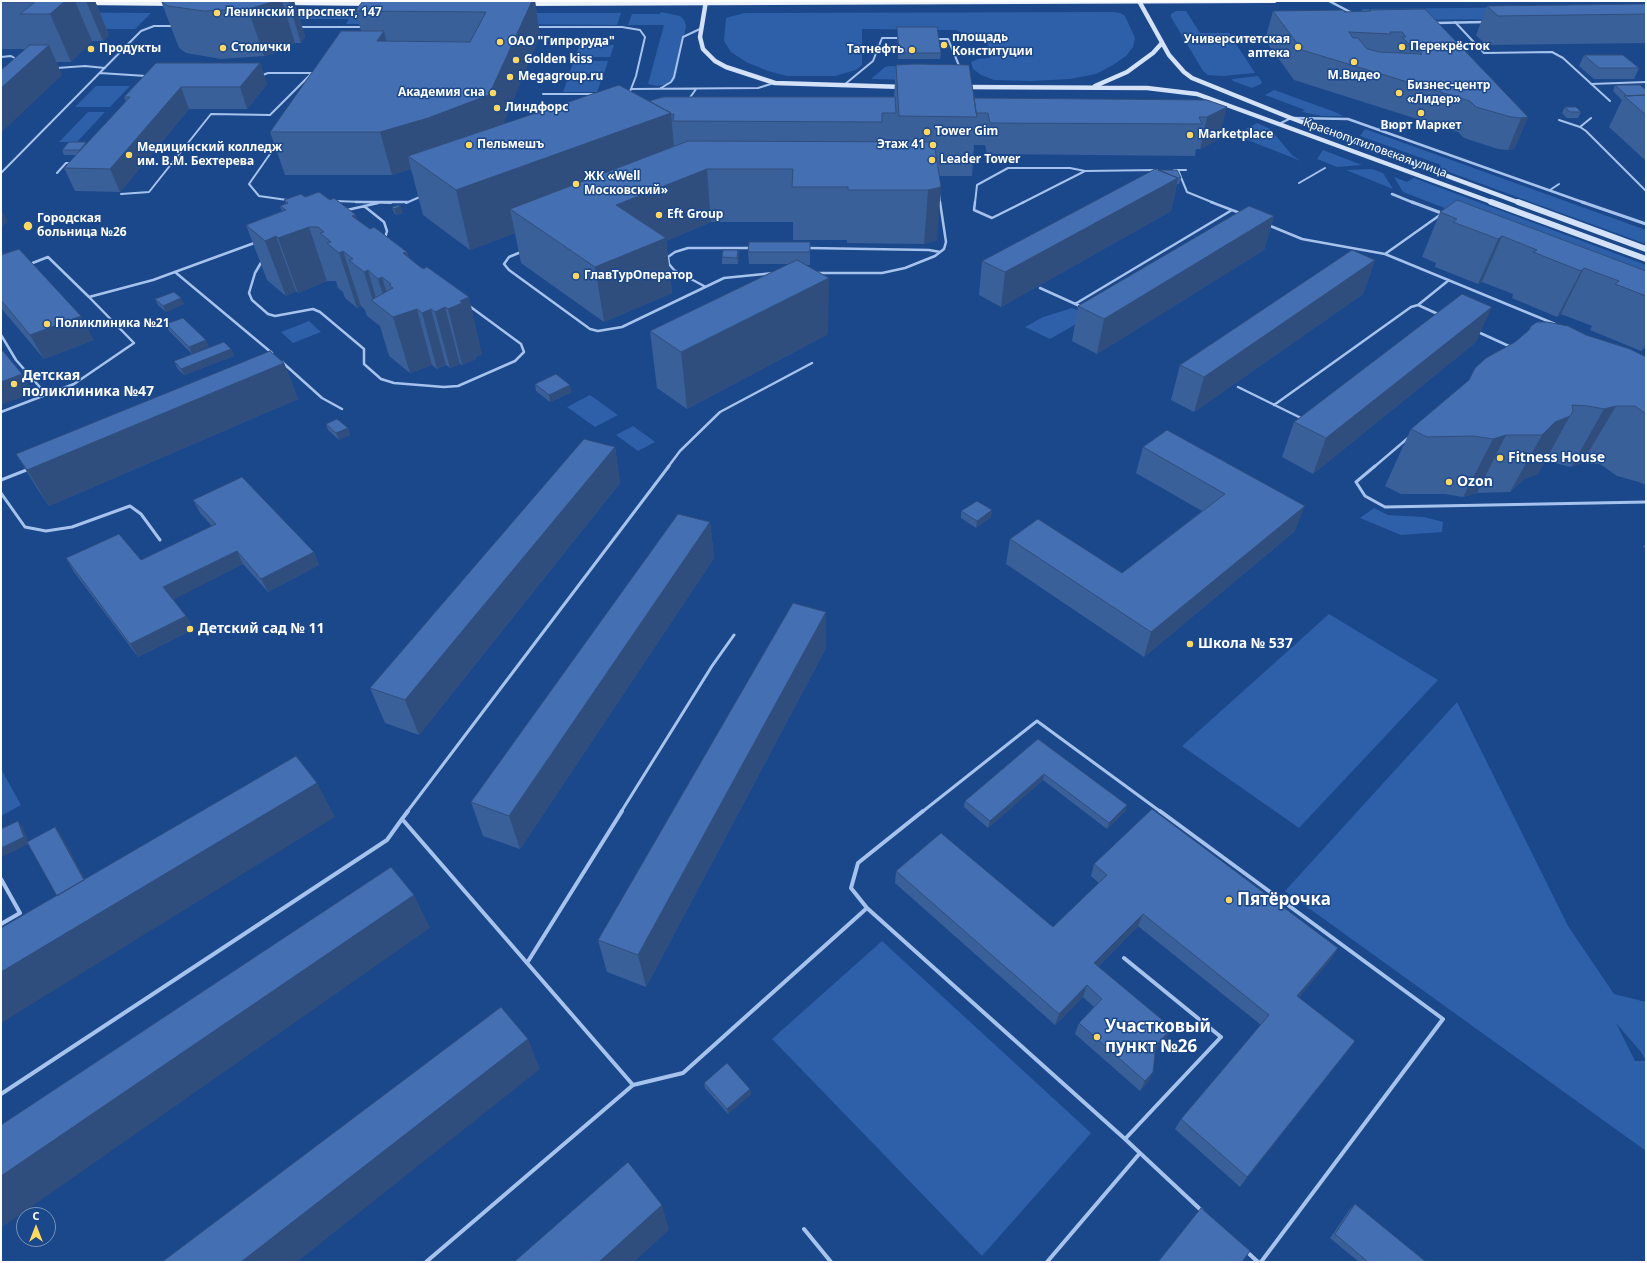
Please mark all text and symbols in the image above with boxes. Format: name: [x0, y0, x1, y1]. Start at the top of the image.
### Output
place label: Ленинский проспект, 147: [225, 6, 382, 20]
marker: Ленинский проспект, 147: [212, 8, 222, 18]
place label: площадь Конституции: [952, 31, 1033, 59]
place label: Университетская аптека: [1184, 33, 1290, 61]
place label: ОАО "Гипроруда": [508, 35, 615, 49]
marker: ОАО "Гипроруда": [495, 37, 505, 47]
marker: площадь Конституции: [939, 40, 949, 50]
place label: Перекрёсток: [1410, 40, 1490, 54]
place label: Столички: [231, 41, 291, 55]
place label: Продукты: [99, 42, 161, 56]
marker: Университетская аптека: [1293, 42, 1303, 52]
marker: Перекрёсток: [1397, 42, 1407, 52]
marker: Столички: [218, 43, 228, 53]
place label: Татнефть: [847, 43, 904, 57]
marker: Продукты: [86, 44, 96, 54]
marker: Татнефть: [907, 45, 917, 55]
place label: Golden kiss: [524, 53, 593, 67]
marker: Golden kiss: [511, 55, 521, 65]
marker: М.Видео: [1349, 57, 1359, 67]
place label: М.Видео: [1328, 69, 1380, 83]
place label: Megagroup.ru: [518, 70, 603, 84]
marker: Megagroup.ru: [505, 72, 515, 82]
place label: Бизнес-центр «Лидер»: [1407, 79, 1490, 107]
place label: Академия сна: [398, 86, 485, 100]
marker: Академия сна: [488, 88, 498, 98]
marker: Бизнес-центр «Лидер»: [1394, 88, 1404, 98]
place label: Линдфорс: [505, 101, 568, 115]
marker: Линдфорс: [492, 103, 502, 113]
marker: Вюрт Маркет: [1416, 108, 1426, 118]
street label: Краснопутиловская улица: [1301, 115, 1449, 181]
place label: Вюрт Маркет: [1380, 119, 1462, 133]
place label: Tower Gim: [935, 125, 998, 139]
marker: Tower Gim: [922, 127, 932, 137]
place label: Marketplace: [1198, 128, 1273, 142]
marker: Marketplace: [1185, 130, 1195, 140]
place label: Пельмешъ: [477, 138, 544, 152]
place label: Этаж 41: [877, 138, 925, 152]
marker: Пельмешъ: [464, 140, 474, 150]
marker: Этаж 41: [928, 140, 938, 150]
place label: Медицинский колледж им. В.М. Бехтерева: [137, 141, 282, 169]
marker: Медицинский колледж им. В.М. Бехтерева: [124, 150, 134, 160]
place label: Leader Tower: [940, 153, 1020, 167]
marker: Leader Tower: [927, 155, 937, 165]
place label: ЖК «Well Московский»: [584, 170, 668, 198]
marker: ЖК «Well Московский»: [571, 179, 581, 189]
place label: Eft Group: [667, 208, 723, 222]
marker: Eft Group: [654, 210, 664, 220]
place label: Городская больница №26: [37, 212, 127, 240]
marker: Городская больница №26: [22, 220, 34, 232]
place label: ГлавТурОператор: [584, 269, 693, 283]
marker: ГлавТурОператор: [571, 271, 581, 281]
place label: Поликлиника №21: [55, 317, 170, 331]
marker: Поликлиника №21: [42, 319, 52, 329]
place label: Детская поликлиника №47: [22, 368, 154, 400]
marker: Детская поликлиника №47: [9, 379, 19, 389]
place label: Fitness House: [1508, 450, 1605, 466]
marker: Fitness House: [1495, 453, 1505, 463]
place label: Ozon: [1457, 474, 1493, 490]
marker: Ozon: [1444, 477, 1454, 487]
place label: Детский сад № 11: [198, 621, 325, 637]
marker: Детский сад № 11: [185, 624, 195, 634]
place label: Школа № 537: [1198, 636, 1293, 652]
marker: Школа № 537: [1185, 639, 1195, 649]
place label: Пятёрочка: [1237, 890, 1331, 910]
marker: Пятёрочка: [1224, 895, 1234, 905]
place label: Участковый пункт №26: [1105, 1017, 1211, 1057]
marker: Участковый пункт №26: [1092, 1032, 1102, 1042]
north arrow: [16, 1207, 56, 1247]
text: С: [32, 1208, 40, 1223]

